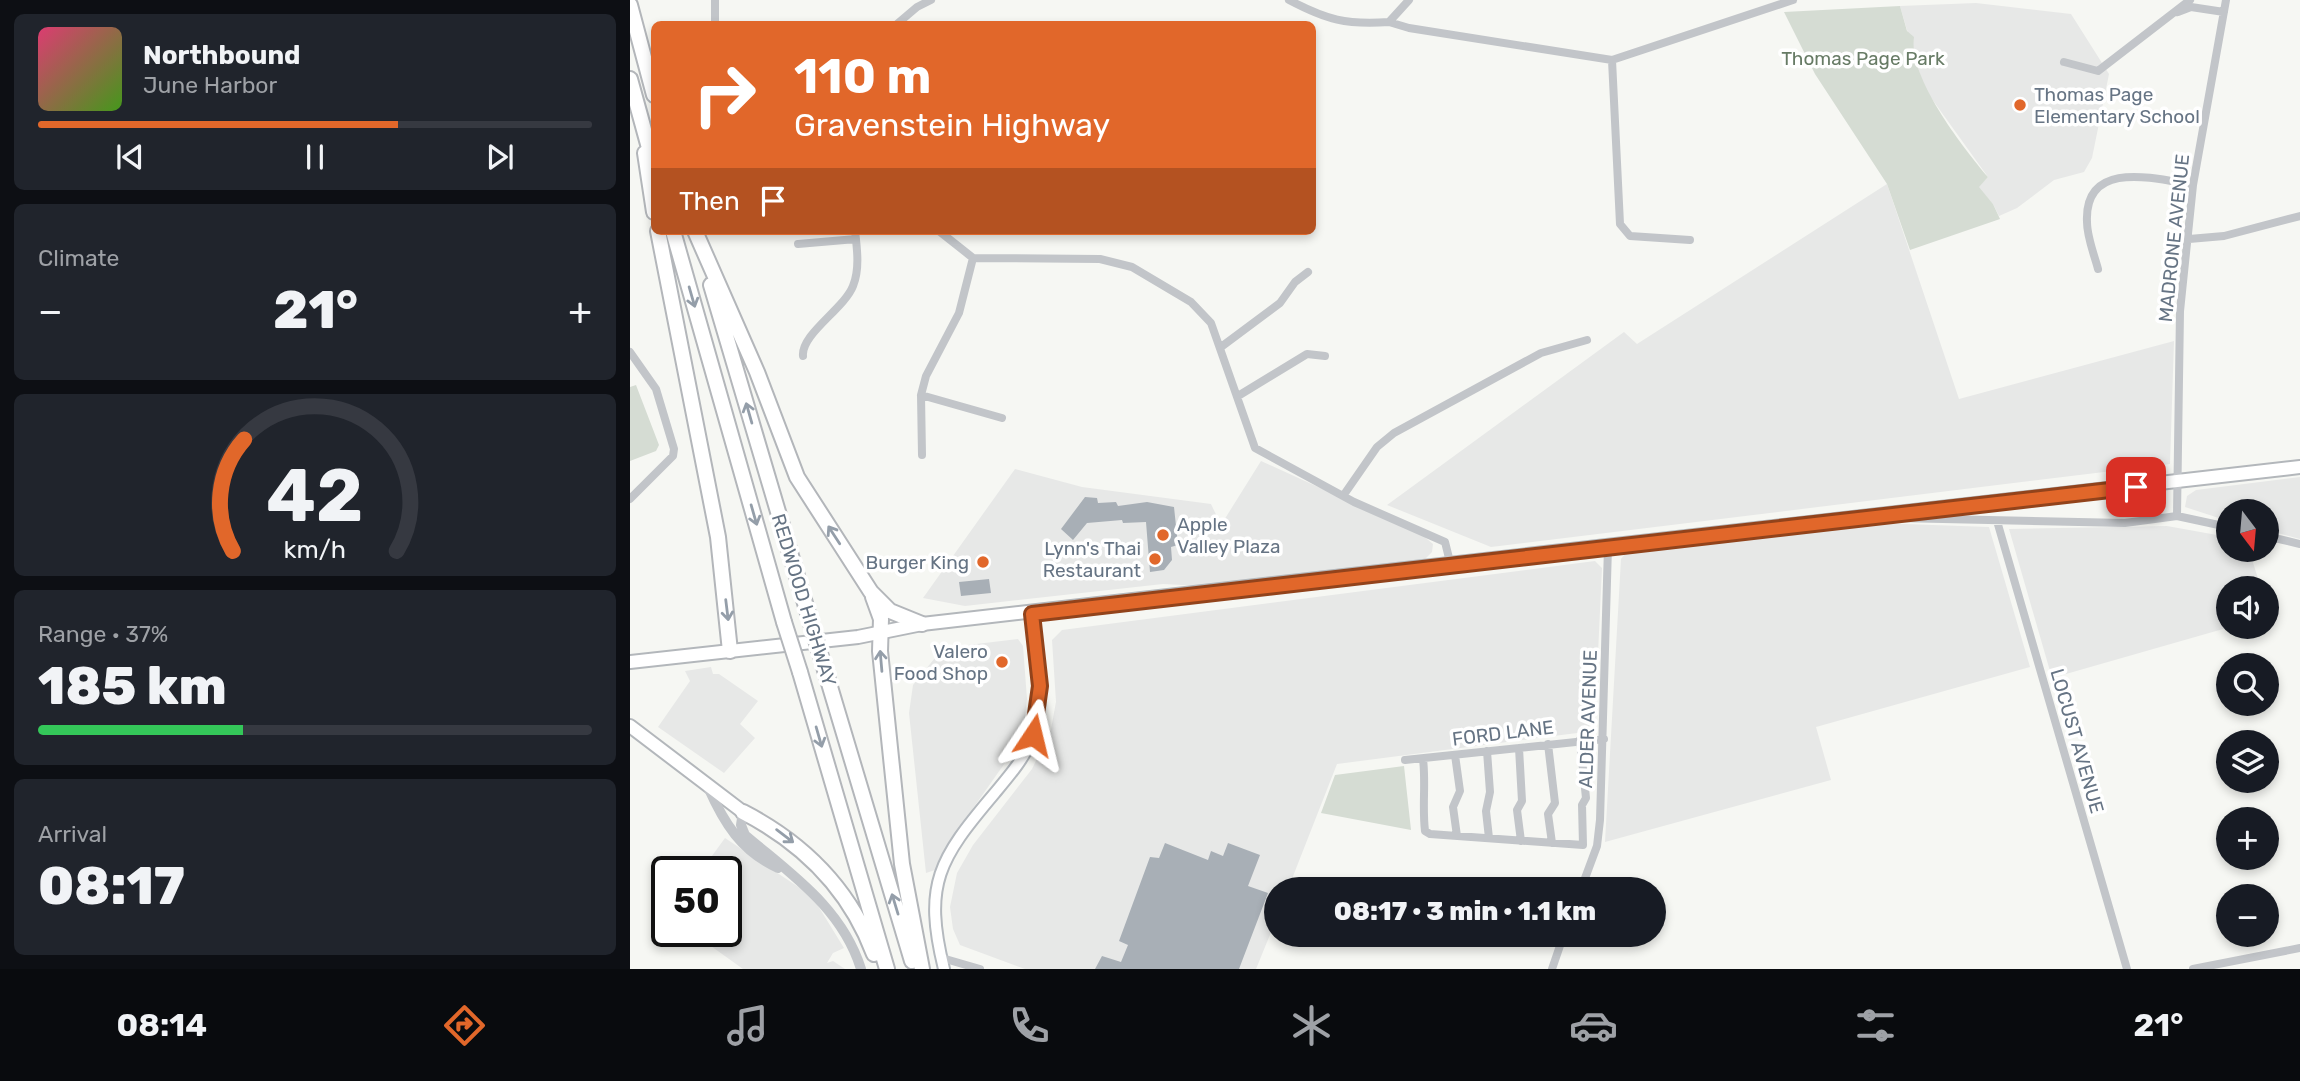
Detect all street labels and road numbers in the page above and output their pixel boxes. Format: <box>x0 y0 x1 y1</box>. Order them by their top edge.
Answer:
street label: MADRONE AVENUE <box>2154 153 2194 323</box>
street label: REDWOOD HIGHWAY <box>767 511 841 689</box>
street label: ALDER AVENUE <box>1574 649 1602 789</box>
street label: LOCUST AVENUE <box>2045 666 2109 816</box>
street label: FORD LANE <box>1451 715 1555 751</box>

